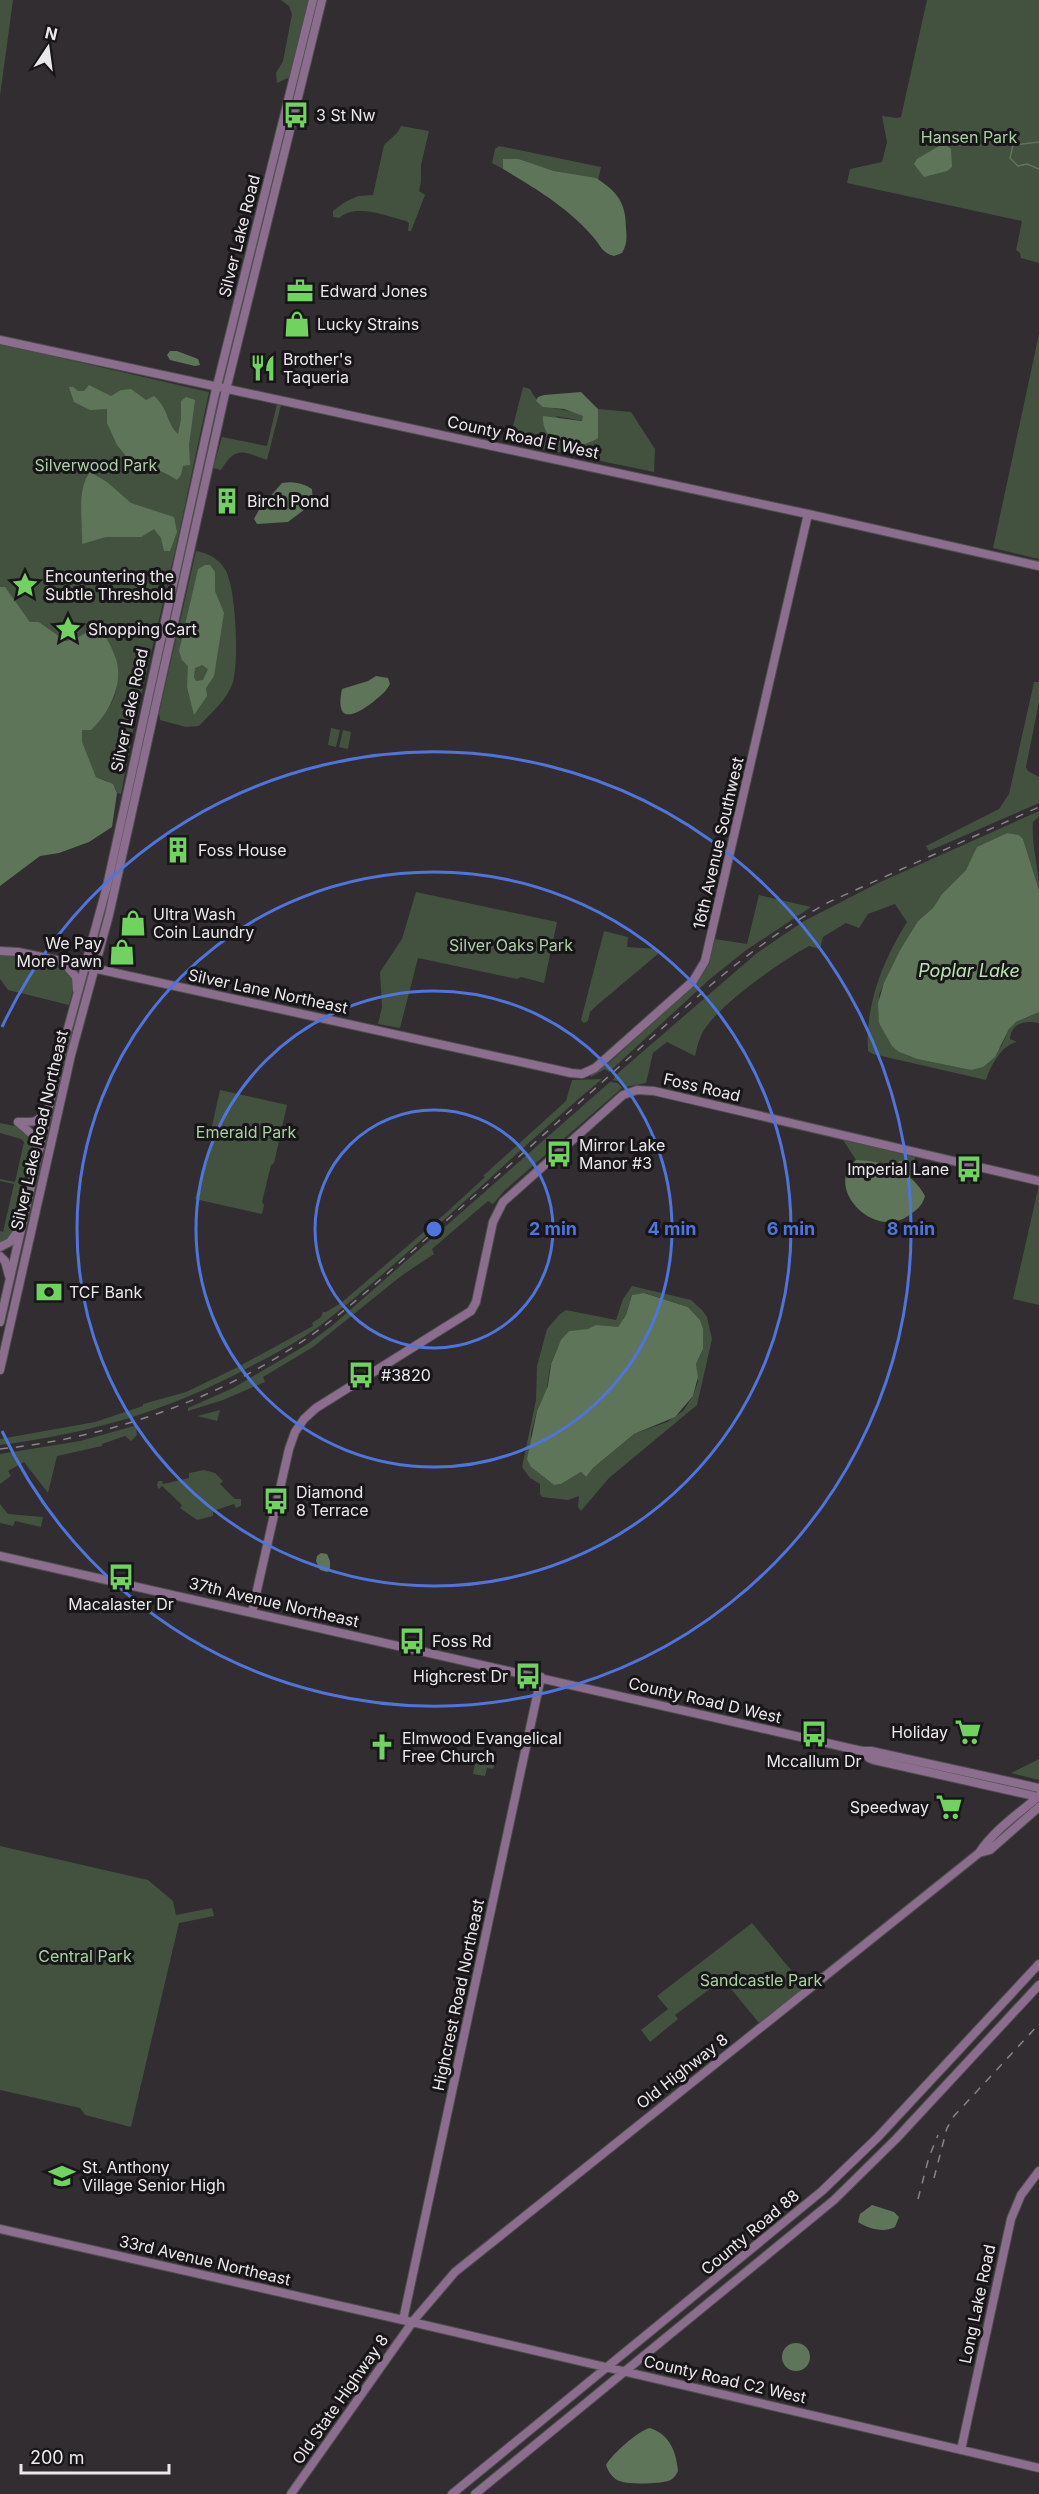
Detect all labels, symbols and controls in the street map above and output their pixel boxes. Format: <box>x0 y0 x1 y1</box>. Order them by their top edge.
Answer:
north arrow <box>18 18 78 78</box>
text: N <box>43 22 60 45</box>
bus stop icon: 3 St Nw <box>281 100 311 130</box>
place label: 3 St Nw <box>316 105 376 125</box>
park label: Hansen Park <box>921 127 1017 147</box>
street label: Silver Lake Road <box>214 173 264 299</box>
office icon: Edward Jones <box>285 276 315 306</box>
place label: Edward Jones <box>320 281 428 301</box>
shop icon: Lucky Strains <box>282 309 312 339</box>
place label: Lucky Strains <box>317 314 419 334</box>
place label: Brother's Taqueria <box>283 349 352 387</box>
restaurant icon: Brother's Taqueria <box>248 353 278 383</box>
street label: County Road E West <box>445 411 601 463</box>
park label: Silverwood Park <box>35 455 158 475</box>
building icon: Birch Pond <box>212 486 242 516</box>
place label: Birch Pond <box>247 491 329 511</box>
place label: Encountering the Subtle Threshold <box>45 566 174 604</box>
place icon: Encountering the Subtle Threshold <box>10 570 40 600</box>
place icon: Shopping Cart <box>53 614 83 644</box>
place label: Shopping Cart <box>88 619 197 639</box>
street label: Silver Lake Road <box>106 647 152 773</box>
street label: 16th Avenue Southwest <box>688 755 748 931</box>
building icon: Foss House <box>163 835 193 865</box>
place label: Foss House <box>198 840 287 860</box>
place label: Ultra Wash Coin Laundry <box>153 904 254 942</box>
shop icon: Ultra Wash Coin Laundry <box>118 908 148 938</box>
place label: We Pay More Pawn <box>17 933 102 971</box>
park label: Silver Oaks Park <box>449 935 573 955</box>
shop icon: We Pay More Pawn <box>107 937 137 967</box>
water label: Poplar Lake <box>918 960 1020 981</box>
street label: Silver Lane Northeast <box>186 964 350 1018</box>
street label: Silver Lake Road Northeast <box>6 1028 72 1232</box>
street label: Foss Road <box>662 1068 742 1106</box>
park label: Emerald Park <box>196 1122 296 1142</box>
place label: Mirror Lake Manor #3 <box>579 1135 665 1173</box>
bus stop icon: Mirror Lake Manor #3 <box>544 1139 574 1169</box>
bus stop icon: Imperial Lane <box>954 1154 984 1184</box>
place label: Imperial Lane <box>847 1159 949 1179</box>
text: 2 min <box>529 1218 577 1239</box>
text: 4 min <box>648 1218 696 1239</box>
text: 6 min <box>767 1218 815 1239</box>
text: 8 min <box>887 1218 935 1239</box>
centre of rings <box>424 1219 444 1239</box>
bank icon: TCF Bank <box>34 1277 64 1307</box>
place label: TCF Bank <box>69 1282 142 1302</box>
bus stop icon: #3820 <box>346 1360 376 1390</box>
place label: #3820 <box>381 1365 431 1385</box>
place label: Diamond 8 Terrace <box>296 1482 369 1520</box>
bus stop icon: Diamond 8 Terrace <box>261 1486 291 1516</box>
bus stop icon: Macalaster Dr <box>106 1562 136 1592</box>
street label: 37th Avenue Northeast <box>187 1573 361 1631</box>
place label: Macalaster Dr <box>68 1594 174 1614</box>
bus stop icon: Foss Rd <box>397 1626 427 1656</box>
place label: Foss Rd <box>432 1631 492 1651</box>
bus stop icon: Highcrest Dr <box>513 1661 543 1691</box>
place label: Highcrest Dr <box>413 1666 508 1686</box>
street label: County Road D West <box>627 1673 783 1727</box>
supermarket icon: Holiday <box>953 1717 983 1747</box>
bus stop icon: Mccallum Dr <box>799 1719 829 1749</box>
place label: Holiday <box>891 1722 948 1742</box>
place label: Elmwood Evangelical Free Church <box>402 1728 562 1766</box>
church icon: Elmwood Evangelical Free Church <box>367 1732 397 1762</box>
place label: Mccallum Dr <box>766 1751 862 1771</box>
supermarket icon: Speedway <box>934 1792 964 1822</box>
place label: Speedway <box>850 1797 929 1817</box>
street label: Highcrest Road Northeast <box>428 1897 488 2093</box>
park label: Central Park <box>38 1946 132 1966</box>
park label: Sandcastle Park <box>700 1970 822 1990</box>
street label: Old Highway 8 <box>632 2029 732 2113</box>
place label: St. Anthony Village Senior High <box>82 2157 225 2195</box>
school or university icon: St. Anthony Village Senior High <box>47 2161 77 2191</box>
street label: County Road 88 <box>697 2185 803 2279</box>
street label: 33rd Avenue Northeast <box>117 2231 293 2289</box>
street label: Long Lake Road <box>955 2243 999 2365</box>
street label: Old State Highway 8 <box>288 2330 392 2468</box>
street label: County Road C2 West <box>642 2351 808 2407</box>
scale bar <box>21 2437 170 2475</box>
text: 200 m <box>30 2447 85 2468</box>

